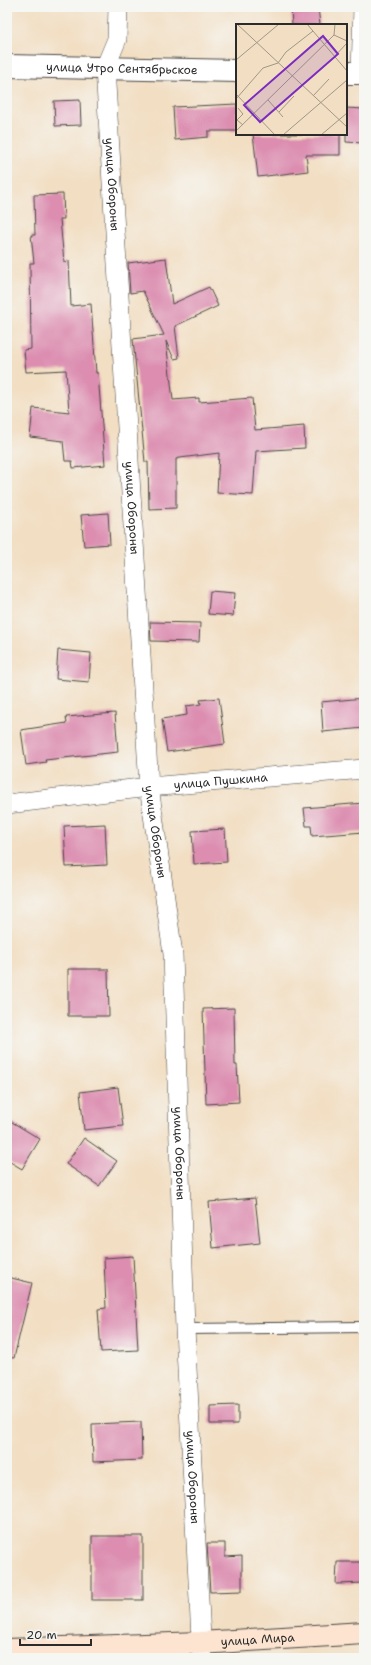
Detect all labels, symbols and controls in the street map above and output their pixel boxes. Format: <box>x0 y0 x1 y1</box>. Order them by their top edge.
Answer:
inset map <box>236 24 347 135</box>
street label: улица Утро Сентябрьское <box>46 59 198 78</box>
street label: улица Обороны <box>101 137 123 232</box>
street label: улица Обороны <box>121 461 143 555</box>
street label: улица Пушкина <box>173 769 269 793</box>
street label: улица Обороны <box>141 784 170 879</box>
street label: улица Обороны <box>170 1106 189 1200</box>
street label: улица Обороны <box>182 1430 203 1524</box>
scale bar <box>20 1621 91 1647</box>
text: 20 m <box>26 1627 57 1643</box>
street label: улица Мира <box>220 1629 296 1650</box>

